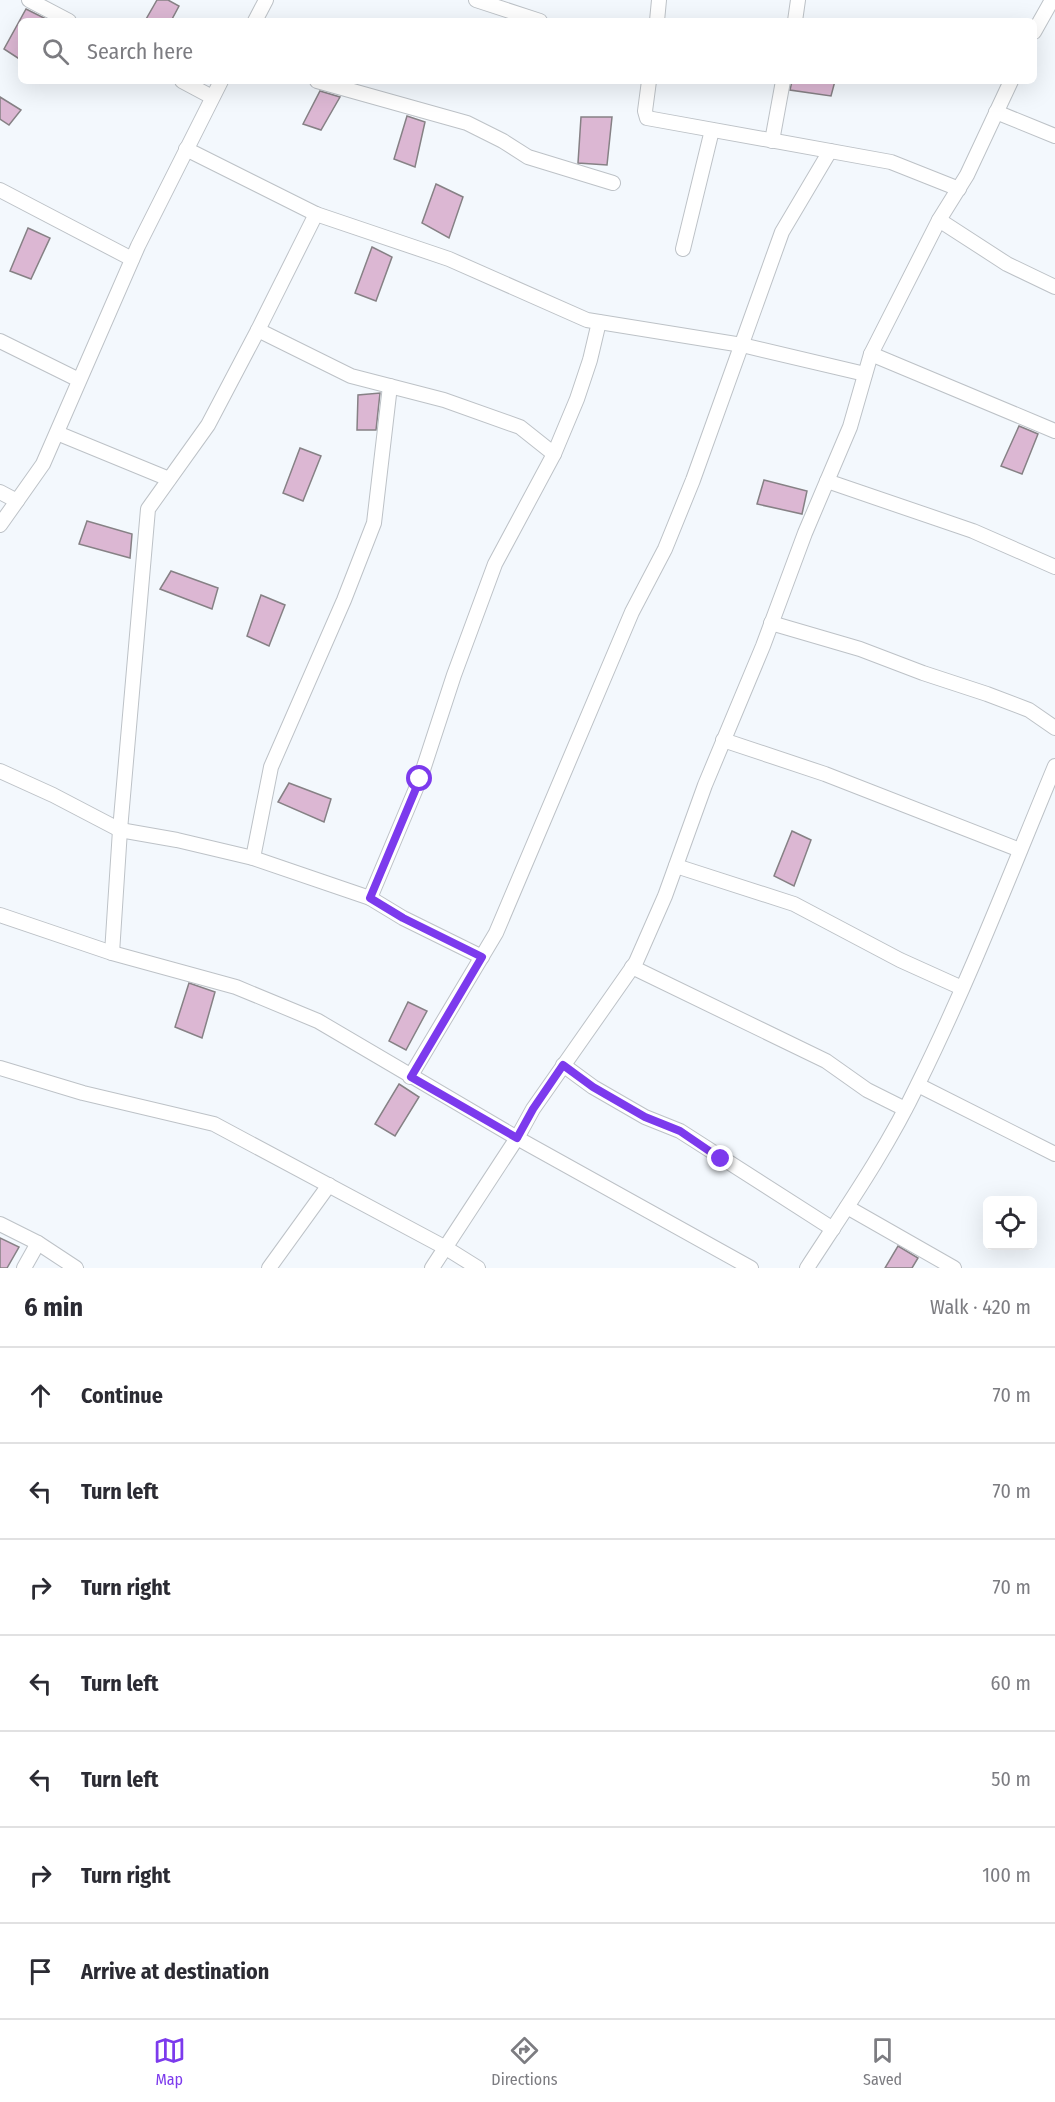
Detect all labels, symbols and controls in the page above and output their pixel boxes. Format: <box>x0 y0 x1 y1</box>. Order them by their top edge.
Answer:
search box <box>18 18 1037 84</box>
icon: search <box>39 35 72 68</box>
text: Search here <box>87 38 193 65</box>
route start <box>406 765 432 791</box>
route end <box>707 1145 733 1171</box>
map controls <box>983 1196 1037 1250</box>
button: locate <box>983 1196 1037 1250</box>
text: 6 min <box>24 1292 83 1323</box>
text: Walk · 420 m <box>930 1295 1031 1319</box>
icon: ahead <box>24 1379 57 1412</box>
text: Continue <box>81 1382 163 1409</box>
text: 70 m <box>993 1383 1031 1407</box>
icon: left <box>24 1475 57 1508</box>
text: Turn left <box>81 1478 159 1505</box>
text: 70 m <box>993 1479 1031 1503</box>
icon: right <box>24 1571 57 1604</box>
text: Turn right <box>81 1574 170 1601</box>
text: 70 m <box>993 1575 1031 1599</box>
icon: left <box>24 1667 57 1700</box>
text: Turn left <box>81 1670 159 1697</box>
text: 60 m <box>991 1671 1031 1695</box>
icon: left <box>24 1763 57 1796</box>
text: Turn left <box>81 1766 159 1793</box>
text: 50 m <box>991 1767 1031 1791</box>
icon: right <box>24 1859 57 1892</box>
text: Turn right <box>81 1862 170 1889</box>
text: 100 m <box>982 1863 1031 1887</box>
icon: arrive <box>24 1955 57 1988</box>
text: Arrive at destination <box>81 1958 269 1985</box>
tab: Map <box>153 2034 186 2089</box>
tab: Directions <box>491 2034 558 2089</box>
tab: Saved <box>863 2034 902 2089</box>

